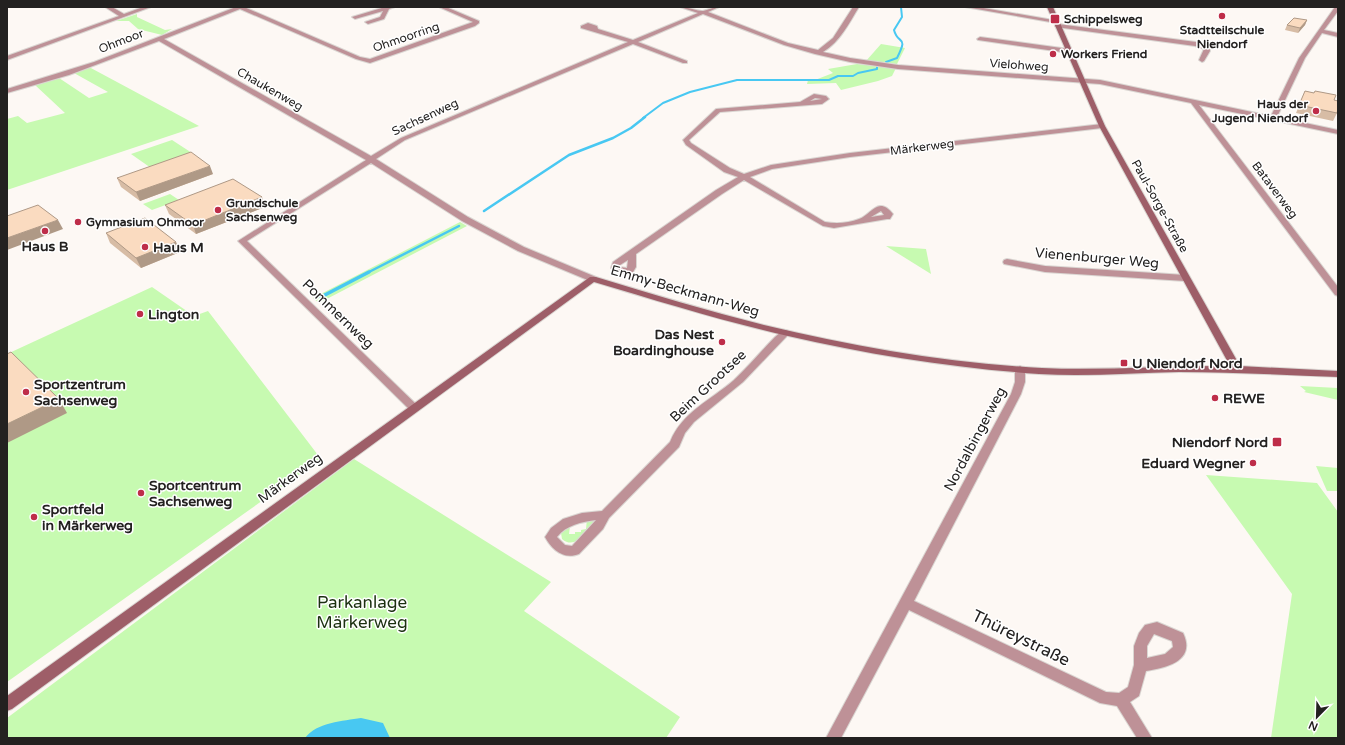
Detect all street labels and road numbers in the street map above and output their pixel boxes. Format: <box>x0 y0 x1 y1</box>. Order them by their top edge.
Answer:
street label: Ohmoorring <box>371 19 441 55</box>
street label: Ohmoor <box>96 26 146 56</box>
street label: Vielohweg <box>989 56 1049 74</box>
street label: Chaukenweg <box>235 64 305 114</box>
street label: Sachsenweg <box>390 96 460 138</box>
street label: Märkerweg <box>889 136 955 158</box>
street label: Paul-Sorge-Straße <box>1129 157 1191 255</box>
street label: Bataverweg <box>1249 159 1301 221</box>
street label: Vienenburger Weg <box>1034 244 1160 272</box>
street label: Emmy-Beckmann-Weg <box>609 262 761 320</box>
street label: Pommernweg <box>299 276 377 352</box>
street label: Beim Grootsee <box>666 346 750 426</box>
street label: Nordalbingerweg <box>940 384 1010 494</box>
street label: Märkerweg <box>255 449 325 507</box>
street label: Thüreystraße <box>969 605 1073 671</box>

